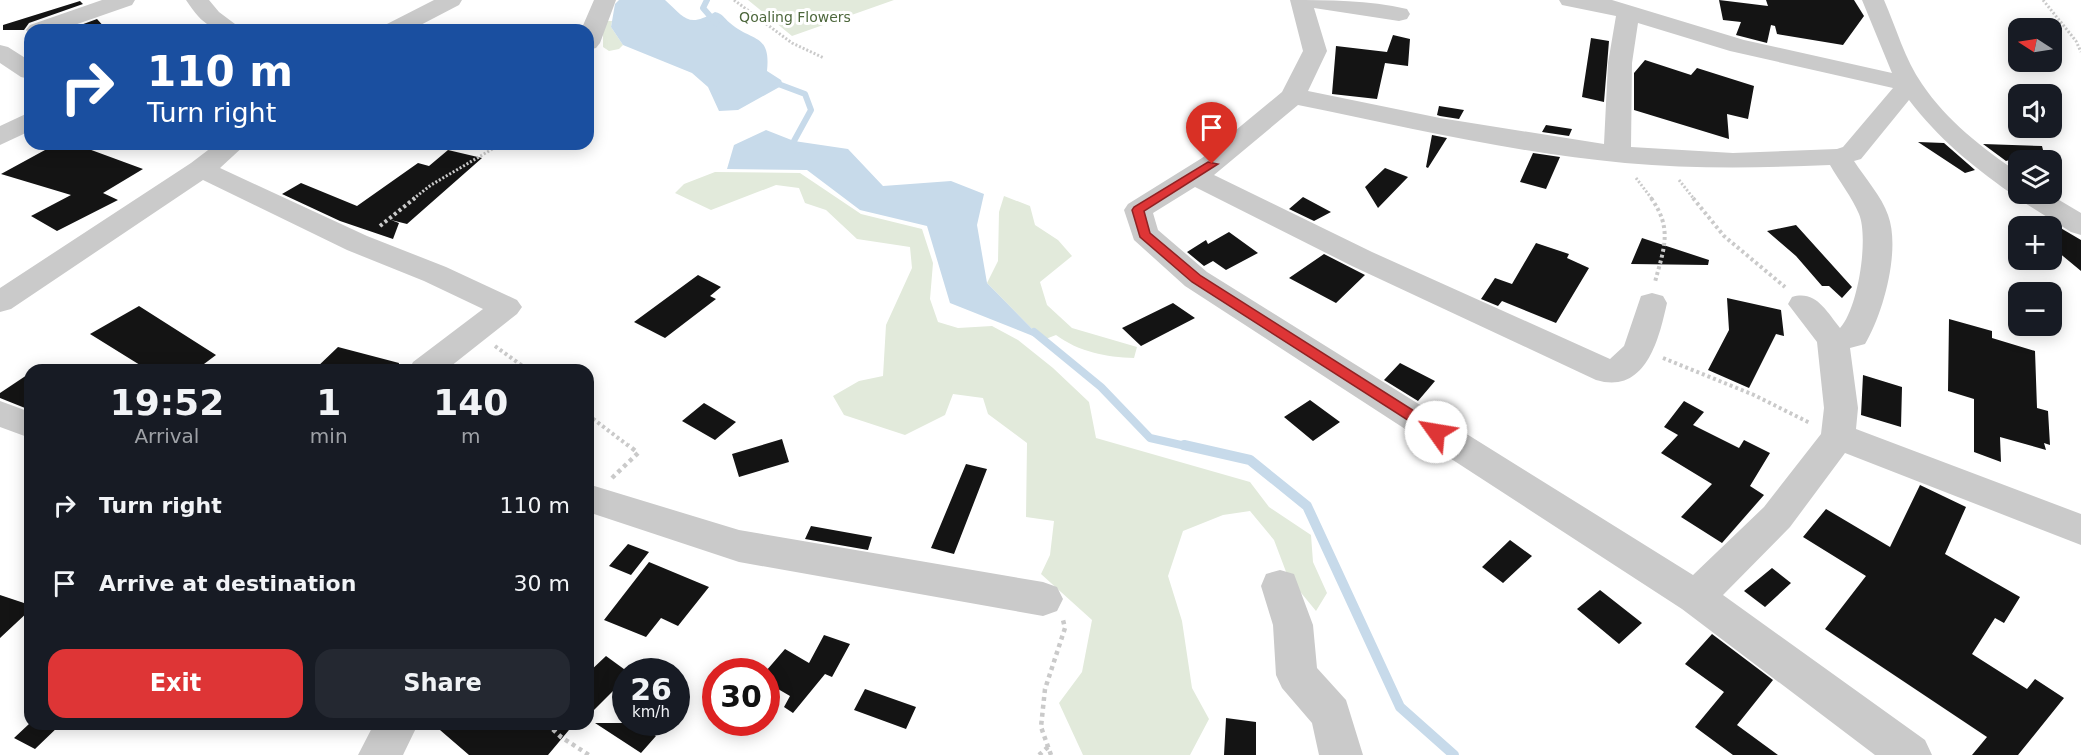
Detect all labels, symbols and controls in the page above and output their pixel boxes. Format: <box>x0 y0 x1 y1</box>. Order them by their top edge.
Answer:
park label: Qoaling Flowers <box>739 9 851 25</box>
north arrow <box>2008 18 2062 72</box>
map controls <box>2008 18 2062 336</box>
text: 110 m <box>147 47 293 96</box>
icon: right <box>48 48 126 126</box>
button: sound <box>2008 84 2062 138</box>
text: Turn right <box>147 97 276 128</box>
pin <box>1186 102 1237 164</box>
icon: arrive <box>1195 111 1228 144</box>
button: layers <box>2008 150 2062 204</box>
button: + <box>2008 216 2062 270</box>
button: − <box>2008 282 2062 336</box>
text: 19:52 <box>110 382 224 423</box>
text: 1 <box>316 382 341 423</box>
text: 140 <box>433 382 508 423</box>
position arrow <box>1404 400 1468 464</box>
text: Arrival <box>134 424 199 448</box>
text: min <box>310 424 348 448</box>
text: m <box>461 424 481 448</box>
icon: right <box>48 489 81 522</box>
text: Turn right <box>99 493 222 518</box>
text: 110 m <box>500 493 570 518</box>
icon: arrive <box>48 567 81 600</box>
text: Arrive at destination <box>99 571 356 596</box>
text: 30 m <box>514 571 570 596</box>
button: Exit <box>48 649 303 718</box>
button: Share <box>315 649 570 718</box>
speed limit sign: 30 <box>702 658 780 736</box>
text: 26 <box>630 672 672 707</box>
text: km/h <box>632 703 670 721</box>

